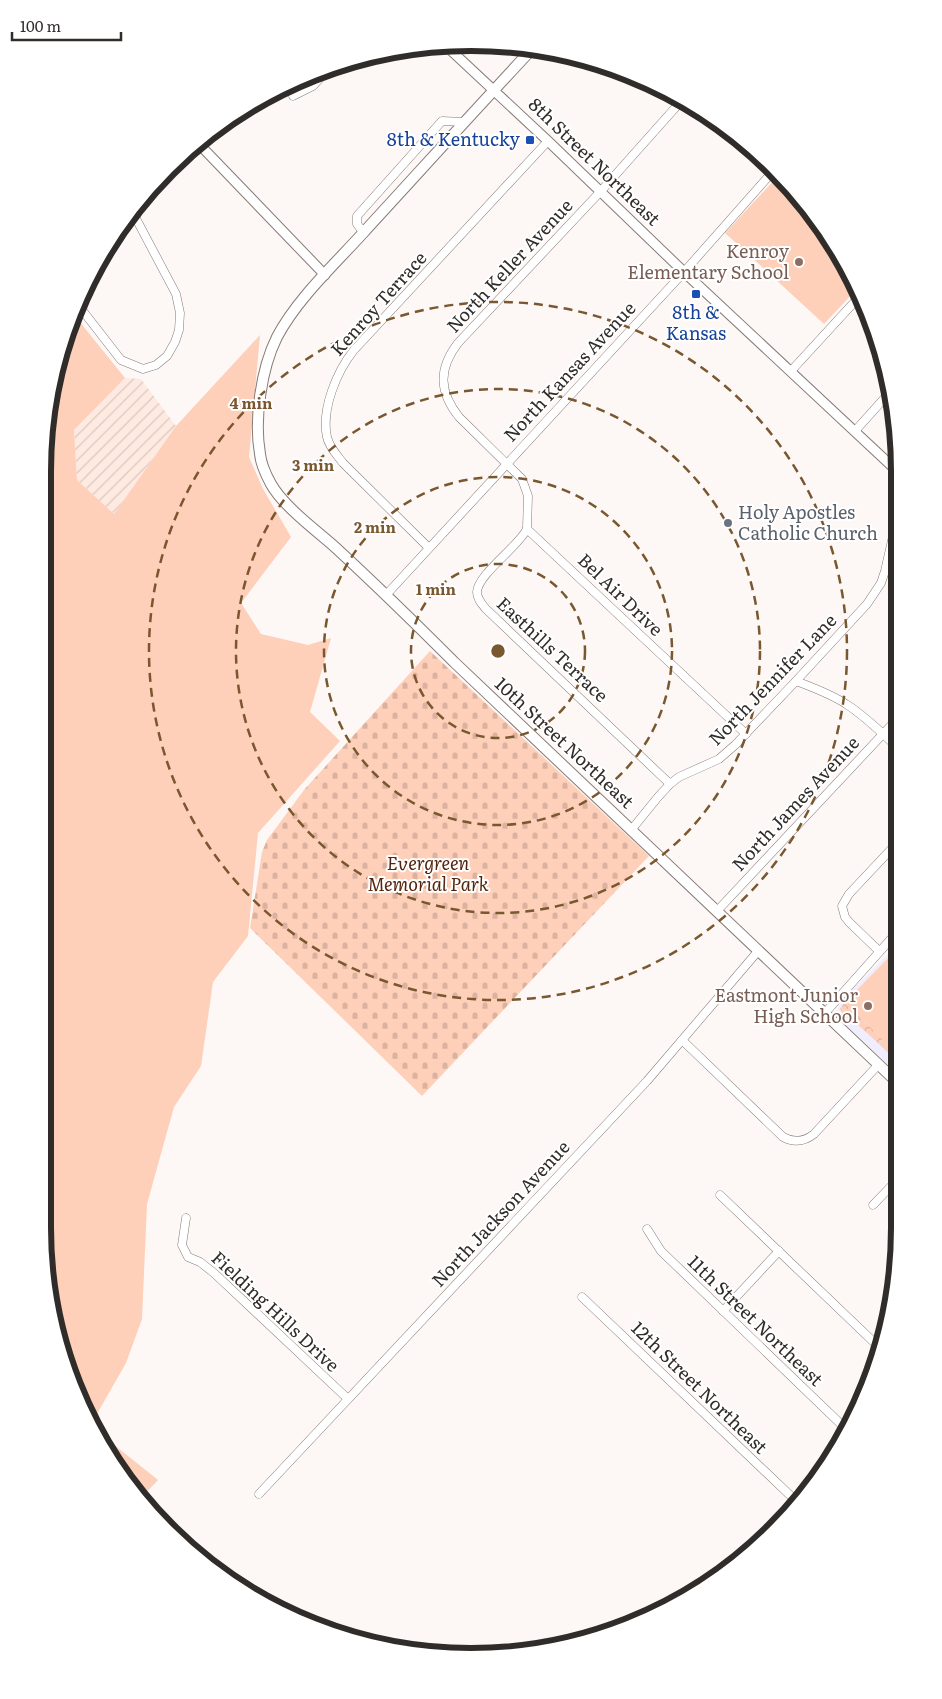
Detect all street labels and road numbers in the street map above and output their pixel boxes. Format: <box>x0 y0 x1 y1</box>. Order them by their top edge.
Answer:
street label: 8th Street Northeast <box>523 91 668 232</box>
street label: North Keller Avenue <box>440 192 578 338</box>
street label: Kenroy Terrace <box>323 245 432 361</box>
street label: North Kansas Avenue <box>497 295 641 447</box>
street label: Bel Air Drive <box>572 546 670 642</box>
street label: Easthills Terrace <box>491 590 615 708</box>
street label: North Jennifer Lane <box>702 607 842 751</box>
street label: 10th Street Northeast <box>489 670 641 814</box>
street label: North James Avenue <box>725 729 865 877</box>
street label: North Jackson Avenue <box>425 1134 575 1292</box>
street label: Fielding Hills Drive <box>206 1244 346 1378</box>
street label: 11th Street Northeast <box>682 1248 830 1392</box>
street label: 12th Street Northeast <box>626 1315 775 1460</box>

